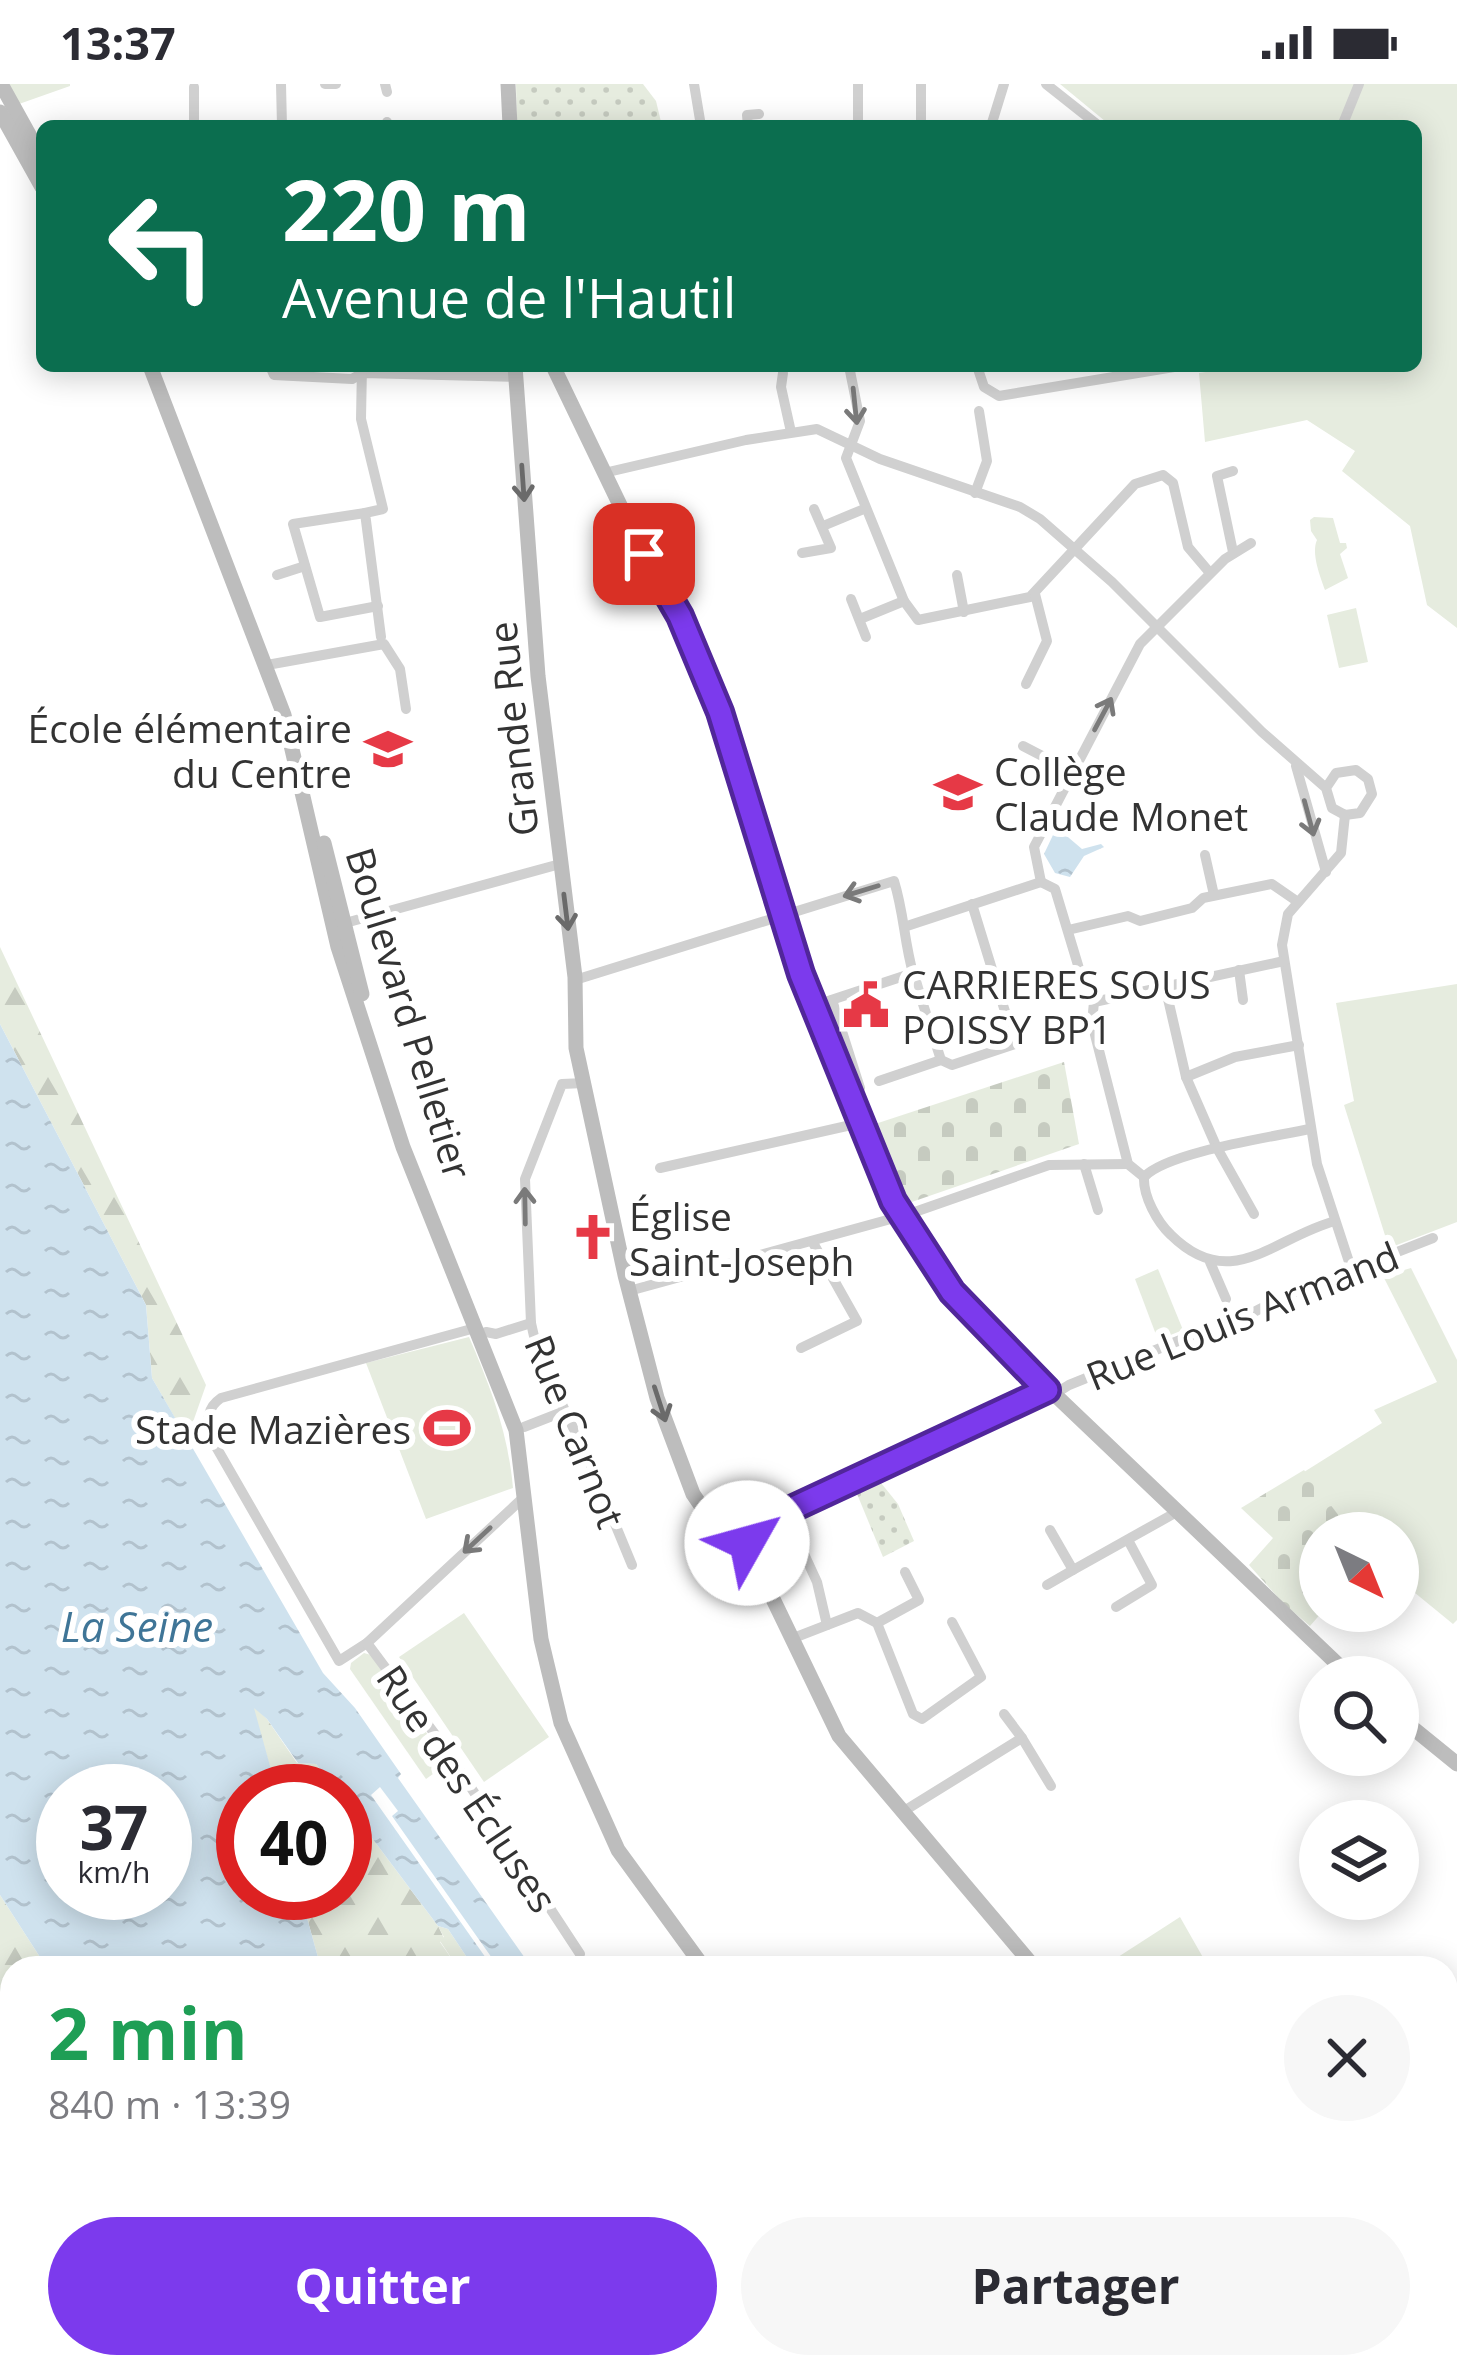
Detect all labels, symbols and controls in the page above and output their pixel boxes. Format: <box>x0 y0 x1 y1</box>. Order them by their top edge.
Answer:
text: 13:37 <box>60 12 176 73</box>
text: 220 m <box>282 151 530 266</box>
icon: left <box>84 168 240 324</box>
text: Avenue de l'Hautil <box>282 260 736 334</box>
one-way arrow <box>844 386 867 425</box>
one-way arrow <box>512 463 535 502</box>
pin <box>593 503 695 605</box>
icon: arrive <box>611 521 677 587</box>
street label: Grande Rue <box>474 619 550 839</box>
one-way arrow <box>1092 698 1115 733</box>
place label: École élémentaire du Centre <box>27 701 352 799</box>
school or university icon: École élémentaire du Centre <box>363 724 413 774</box>
place label: Collège Claude Monet <box>994 744 1248 842</box>
school or university icon: Collège Claude Monet <box>933 767 983 817</box>
one-way arrow <box>1300 798 1322 836</box>
street label: Boulevard Pelletier <box>334 841 486 1185</box>
one-way arrow <box>843 881 881 903</box>
one-way arrow <box>556 892 578 931</box>
place label: CARRIERES SOUS POISSY BP1 <box>902 957 1211 1055</box>
public building icon: CARRIERES SOUS POISSY BP1 <box>841 980 891 1030</box>
one-way arrow <box>514 1187 537 1226</box>
place label: Église Saint-Joseph <box>629 1189 854 1287</box>
church icon: Église Saint-Joseph <box>568 1212 618 1262</box>
street label: Rue Louis Armand <box>1078 1228 1406 1402</box>
street label: Rue Carnot <box>513 1327 639 1535</box>
one-way arrow <box>650 1384 672 1422</box>
place label: Stade Mazières <box>135 1402 411 1455</box>
sports icon: Stade Mazières <box>422 1403 472 1453</box>
position arrow <box>684 1480 810 1606</box>
north arrow <box>1299 1512 1419 1632</box>
map controls <box>1299 1512 1419 1920</box>
one-way arrow <box>462 1525 492 1553</box>
water label: La Seine <box>61 1597 213 1654</box>
street label: Rue des Écluses <box>366 1654 570 1922</box>
button: search <box>1299 1656 1419 1776</box>
speed limit sign: 40 <box>216 1764 372 1920</box>
text: 37 <box>80 1786 148 1868</box>
button: layers <box>1299 1800 1419 1920</box>
text: km/h <box>78 1851 150 1892</box>
text: 2 min <box>48 1983 248 2081</box>
button: close <box>1284 1995 1410 2121</box>
text: 840 m · 13:39 <box>48 2077 291 2130</box>
button: Quitter <box>48 2217 717 2355</box>
button: Partager <box>741 2217 1410 2355</box>

